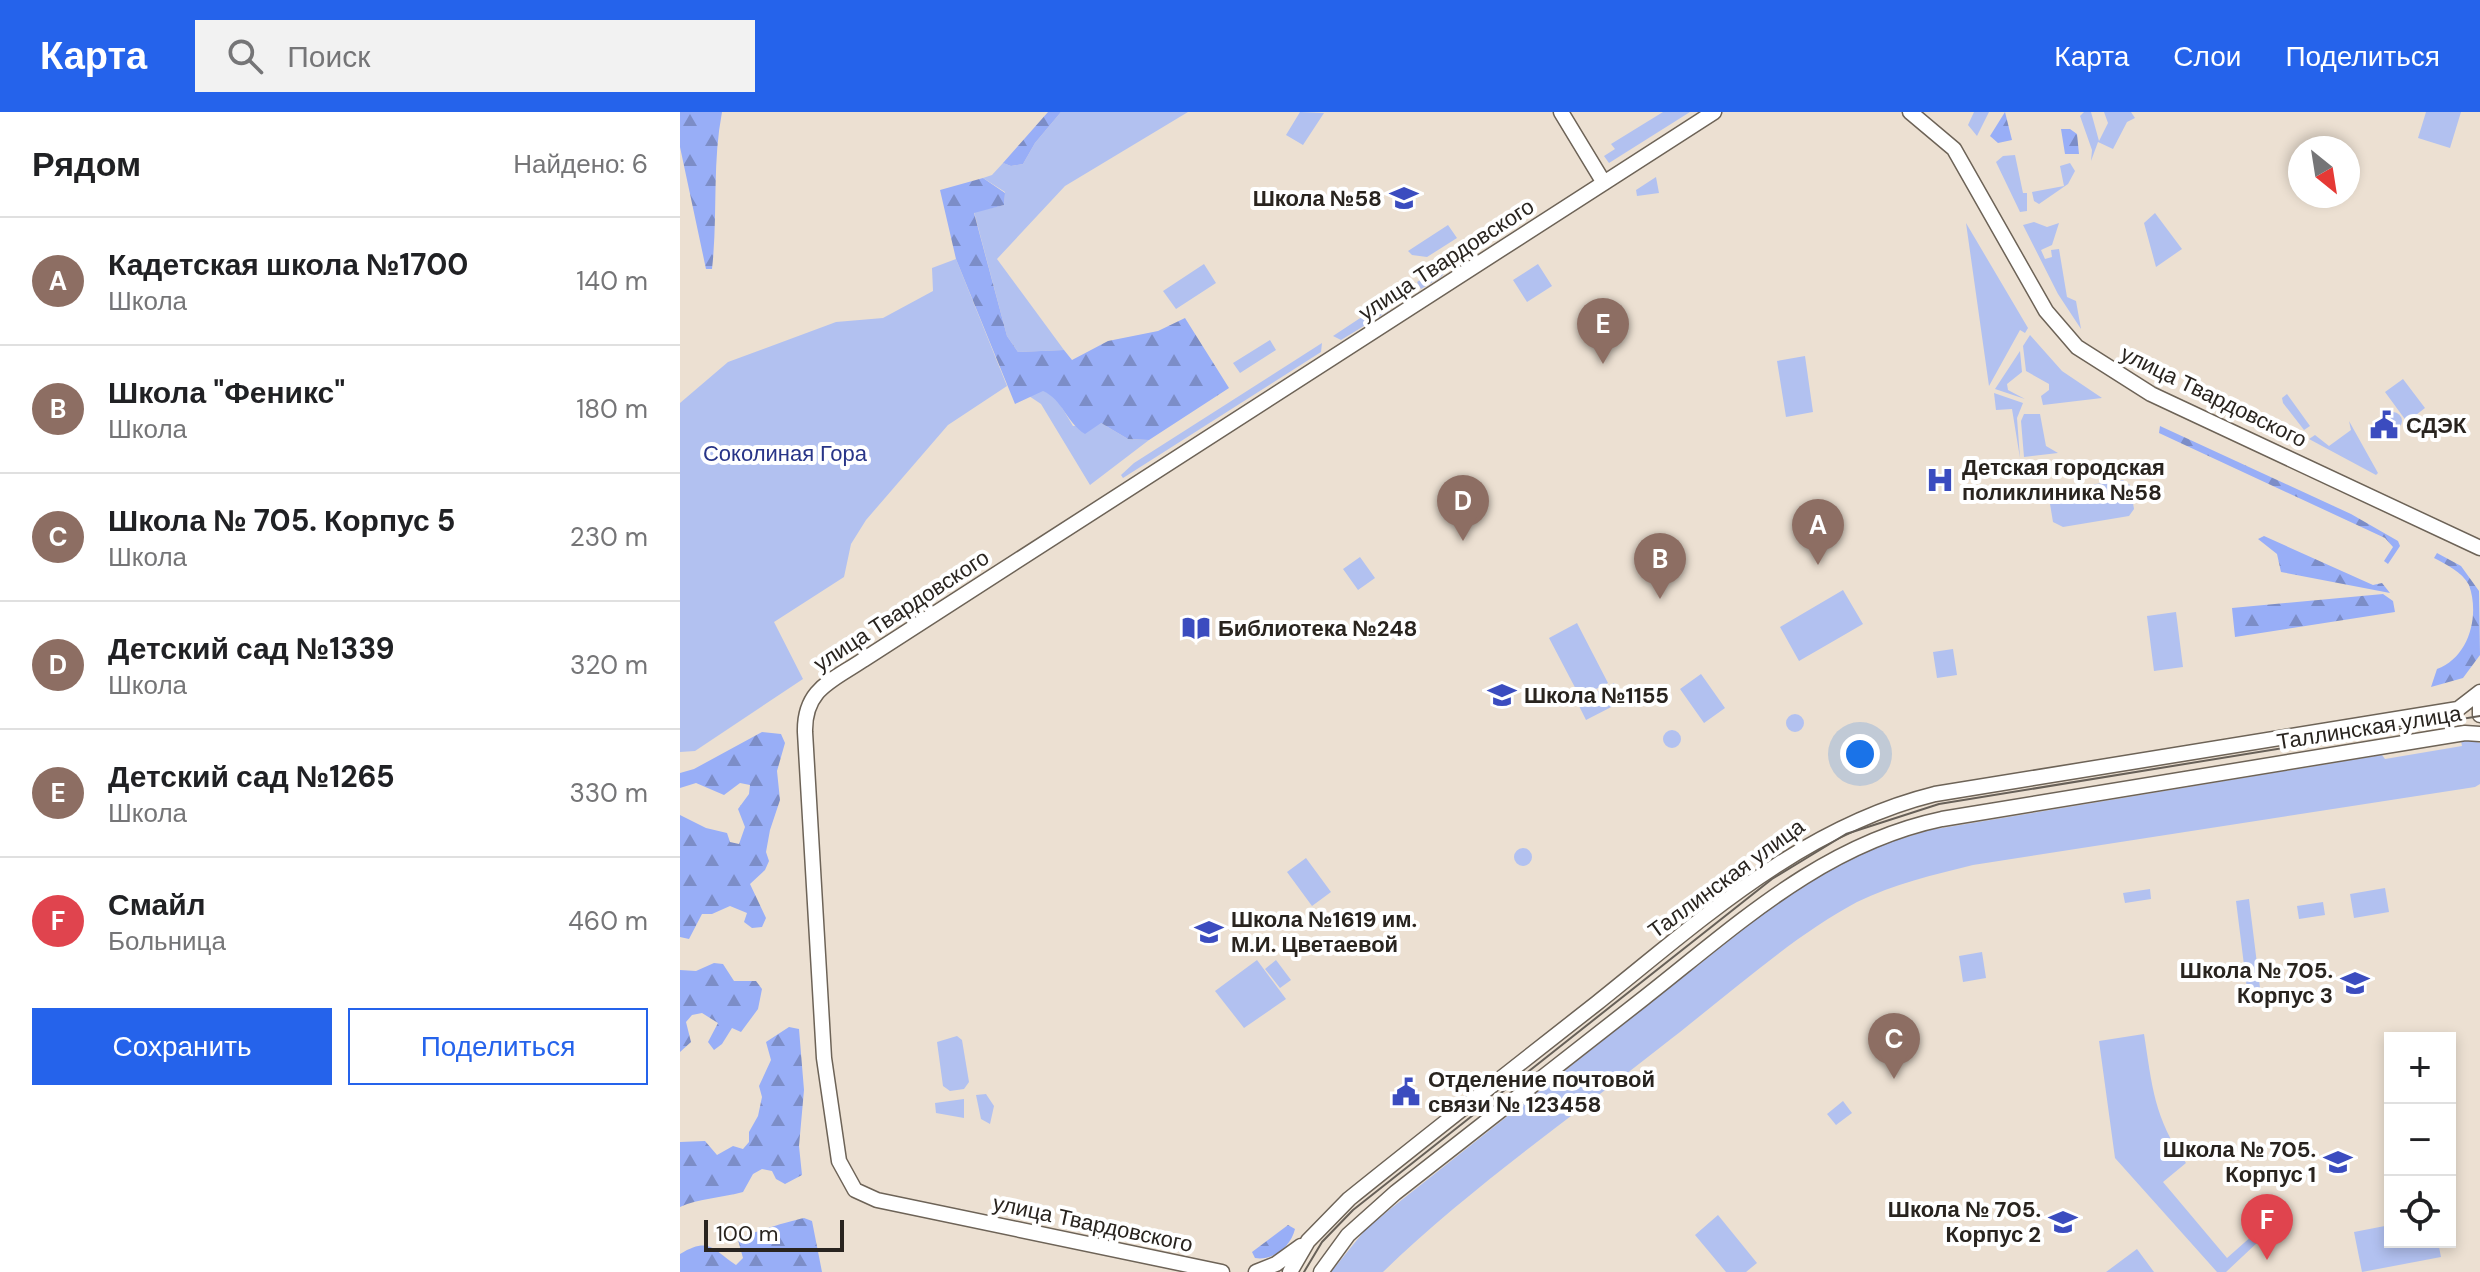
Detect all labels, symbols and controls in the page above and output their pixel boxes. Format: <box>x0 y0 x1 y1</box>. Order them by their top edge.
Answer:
search box <box>195 20 755 92</box>
text: Карта <box>40 31 147 81</box>
icon: search <box>223 34 267 78</box>
text: Поиск <box>287 37 370 76</box>
text: Карта <box>2054 38 2129 75</box>
text: Слои <box>2173 38 2241 75</box>
text: Поделиться <box>2285 38 2440 75</box>
north arrow <box>2288 136 2360 208</box>
text: Рядом <box>32 142 141 187</box>
text: Найдено: 6 <box>513 147 648 181</box>
school or university icon: Школа №58 <box>1389 183 1419 213</box>
place label: Школа №58 <box>1253 184 1382 213</box>
street label: улица Твардовского <box>1353 192 1540 327</box>
text: Кадетская школа №1700 <box>108 245 468 284</box>
text: A <box>49 264 67 298</box>
text: 140 m <box>576 264 648 298</box>
text: Школа <box>108 284 187 318</box>
pin: E <box>1577 298 1629 364</box>
street label: улица Твардовского <box>2116 339 2312 454</box>
text: Школа "Феникс" <box>108 373 345 412</box>
text: B <box>50 392 66 426</box>
text: 180 m <box>576 392 648 426</box>
public building icon: СДЭК <box>2369 410 2399 440</box>
place label: СДЭК <box>2406 411 2467 440</box>
text: Школа <box>108 412 187 446</box>
park label: Соколиная Гора <box>703 439 868 468</box>
place label: Детская городская поликлиника №58 <box>1962 453 2165 507</box>
hospital icon: Детская городская поликлиника №58 <box>1925 465 1955 495</box>
pin: D <box>1437 475 1489 541</box>
pin: A <box>1792 499 1844 565</box>
text: Школа № 705. Корпус 5 <box>108 501 455 540</box>
text: C <box>48 520 68 554</box>
text: 230 m <box>570 520 648 554</box>
pin: B <box>1634 533 1686 599</box>
text: Школа <box>108 540 187 574</box>
street label: улица Твардовского <box>808 543 995 678</box>
library icon: Библиотека №248 <box>1181 613 1211 643</box>
place label: Библиотека №248 <box>1218 614 1417 643</box>
text: Детский сад №1339 <box>108 629 395 668</box>
text: D <box>49 648 67 682</box>
text: 320 m <box>570 648 648 682</box>
text: Школа <box>108 668 187 702</box>
school or university icon: Школа №1155 <box>1487 680 1517 710</box>
place label: Школа №1155 <box>1524 681 1669 710</box>
street label: Таллинская улица <box>2275 698 2464 756</box>
your location <box>1840 734 1880 774</box>
text: Детский сад №1265 <box>108 757 395 796</box>
text: E <box>50 776 66 810</box>
text: 330 m <box>569 776 648 810</box>
text: Школа <box>108 796 187 830</box>
street label: Таллинская улица <box>1642 811 1811 945</box>
text: Смайл <box>108 885 206 924</box>
text: F <box>51 904 65 938</box>
text: 460 m <box>568 904 648 938</box>
place label: Школа №1619 им. М.И. Цветаевой <box>1231 905 1417 959</box>
school or university icon: Школа №1619 им. М.И. Цветаевой <box>1194 917 1224 947</box>
text: Больница <box>108 924 226 958</box>
place label: Школа № 705. Корпус 3 <box>2180 956 2333 1010</box>
school or university icon: Школа № 705. Корпус 3 <box>2340 968 2370 998</box>
button: Сохранить <box>32 1008 332 1085</box>
button: Поделиться <box>348 1008 648 1085</box>
pin: C <box>1868 1013 1920 1079</box>
map controls <box>2384 1032 2456 1248</box>
button: + <box>2384 1032 2456 1104</box>
place label: Отделение почтовой связи № 123458 <box>1428 1065 1655 1119</box>
public building icon: Отделение почтовой связи № 123458 <box>1391 1077 1421 1107</box>
button: − <box>2384 1104 2456 1176</box>
place label: Школа № 705. Корпус 1 <box>2163 1135 2316 1189</box>
school or university icon: Школа № 705. Корпус 1 <box>2323 1147 2353 1177</box>
button: locate <box>2384 1176 2456 1248</box>
street label: улица Твардовского <box>990 1188 1195 1259</box>
pin: F <box>2241 1194 2293 1260</box>
place label: Школа № 705. Корпус 2 <box>1888 1195 2041 1249</box>
school or university icon: Школа № 705. Корпус 2 <box>2048 1207 2078 1237</box>
scale bar <box>704 1216 844 1252</box>
text: 100 m <box>716 1219 778 1248</box>

